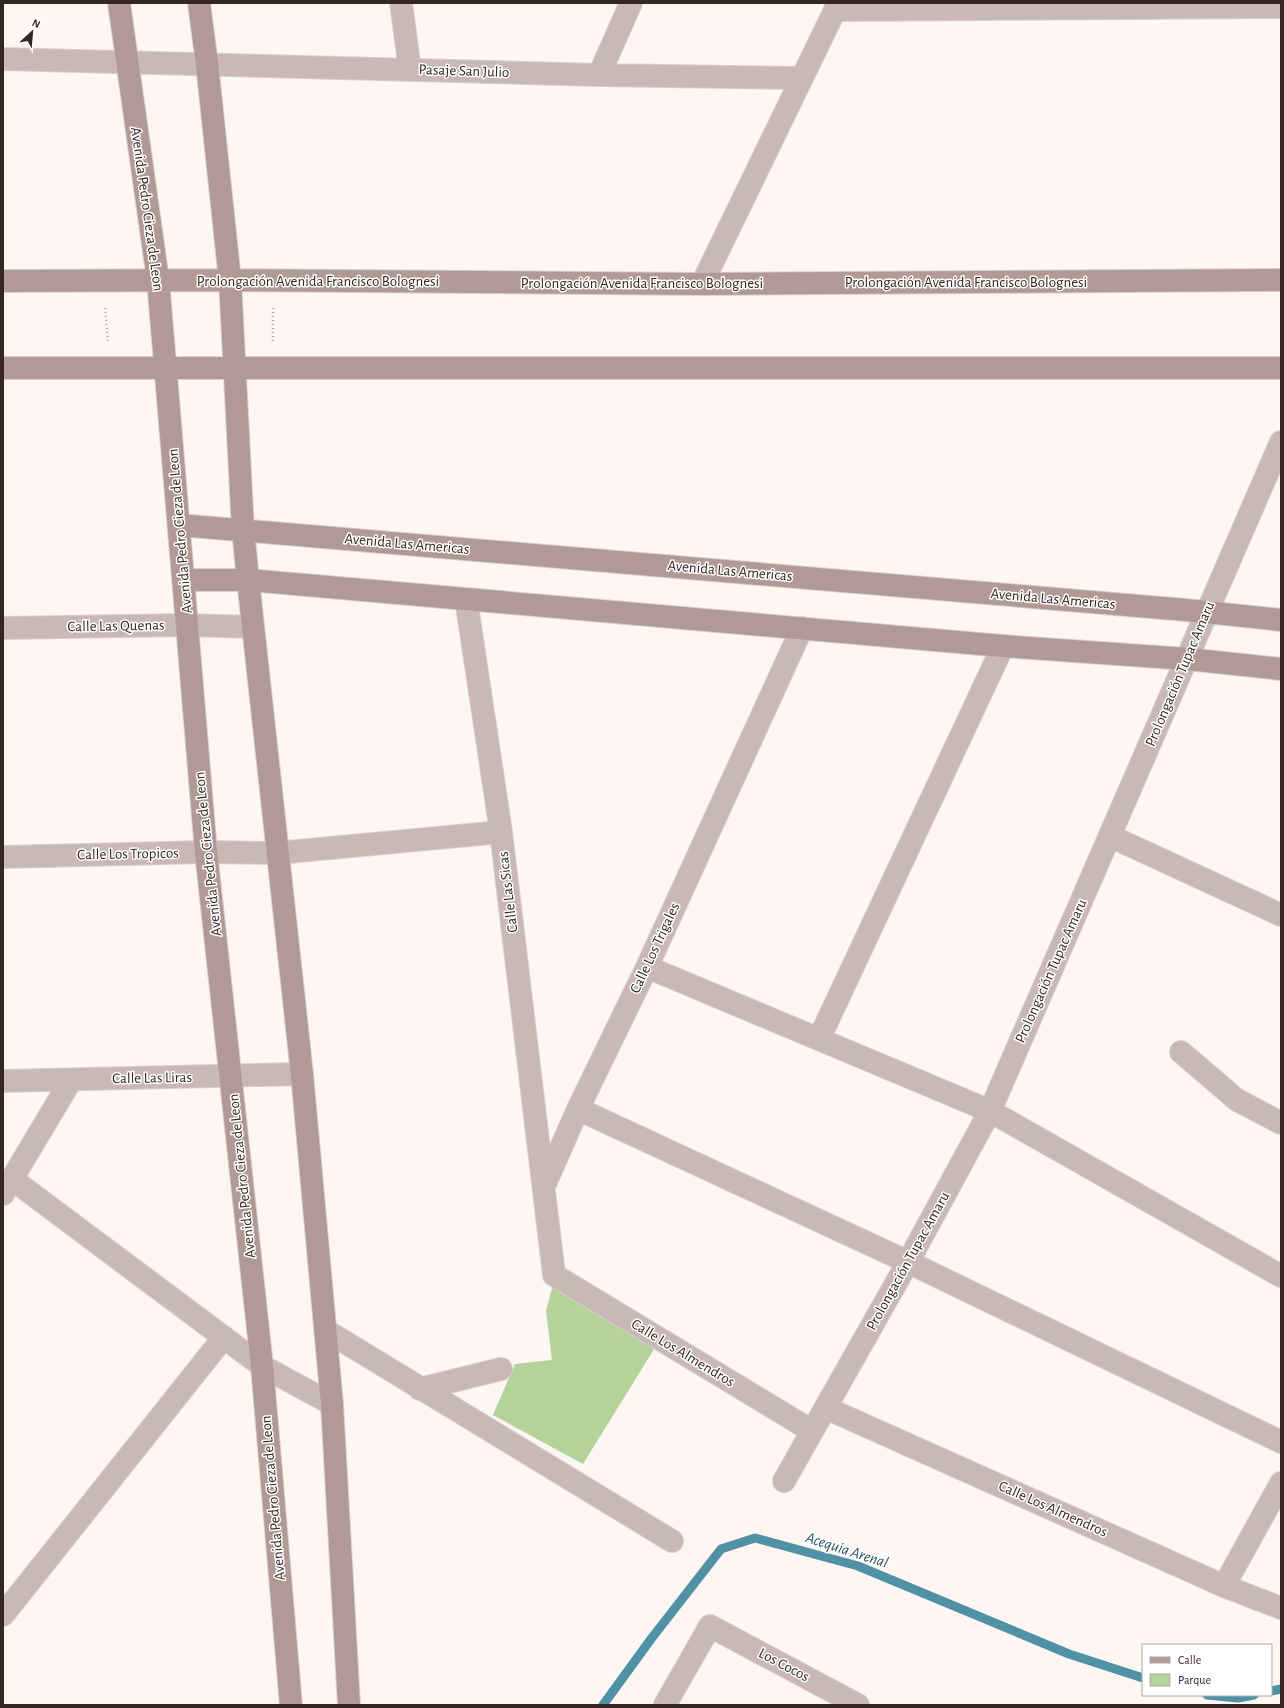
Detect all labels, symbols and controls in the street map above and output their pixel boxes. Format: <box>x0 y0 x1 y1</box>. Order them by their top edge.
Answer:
north arrow <box>12 12 52 52</box>
text: N <box>30 17 42 30</box>
street label: Pasaje San Julio <box>418 62 510 80</box>
street label: Avenida Pedro Cieza de Leon <box>128 126 166 292</box>
street label: Prolongación Avenida Francisco Bolognesi <box>197 274 439 289</box>
street label: Prolongación Avenida Francisco Bolognesi <box>845 275 1087 290</box>
street label: Prolongación Avenida Francisco Bolognesi <box>521 276 763 291</box>
street label: Avenida Pedro Cieza de Leon <box>165 448 195 614</box>
street label: Avenida Las Americas <box>344 531 470 557</box>
street label: Avenida Las Americas <box>667 558 793 584</box>
street label: Avenida Las Americas <box>990 586 1116 612</box>
street label: Prolongación Tupac Amaru <box>1143 599 1217 749</box>
street label: Calle Las Quenas <box>67 618 165 634</box>
street label: Avenida Pedro Cieza de Leon <box>192 771 224 937</box>
street label: Calle Los Tropicos <box>77 846 179 862</box>
street label: Calle Las Sicas <box>496 851 520 933</box>
street label: Prolongación Tupac Amaru <box>1012 896 1090 1045</box>
street label: Calle Los Trigales <box>627 900 683 996</box>
street label: Calle Las Liras <box>112 1070 192 1086</box>
street label: Avenida Pedro Cieza de Leon <box>226 1093 258 1259</box>
street label: Prolongación Tupac Amaru <box>864 1189 952 1333</box>
street label: Calle Los Almendros <box>629 1316 737 1390</box>
street label: Avenida Pedro Cieza de Leon <box>258 1415 288 1581</box>
street label: Calle Los Almendros <box>996 1478 1110 1540</box>
water label: Acequia Arenal <box>802 1529 890 1572</box>
legend <box>1142 1644 1272 1696</box>
street label: Los Cocos <box>756 1645 812 1685</box>
text: Calle <box>1178 1654 1201 1666</box>
text: Parque <box>1178 1674 1211 1686</box>

